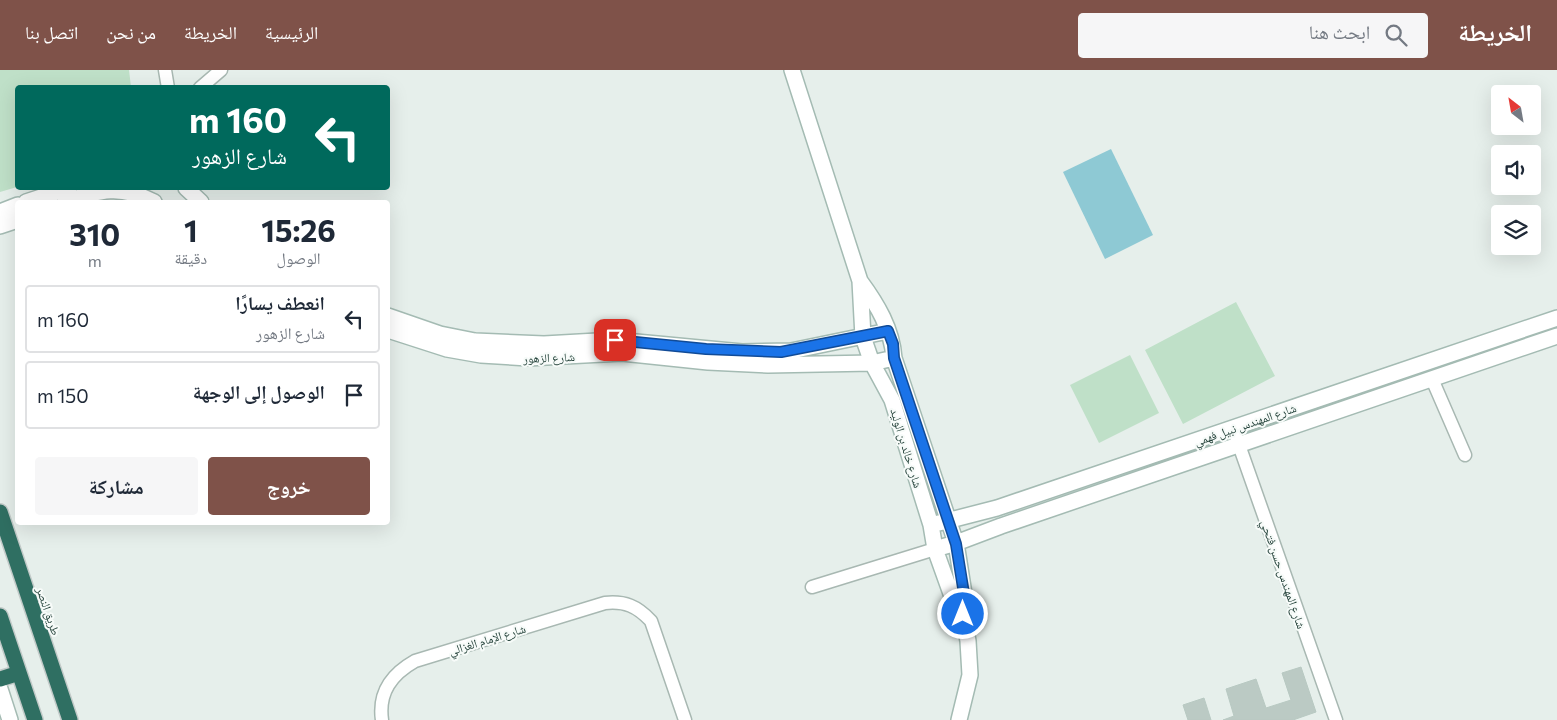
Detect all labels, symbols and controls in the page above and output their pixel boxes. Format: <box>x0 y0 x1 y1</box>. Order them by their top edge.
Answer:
search box <box>1078 13 1428 58</box>
text: الخريطة <box>1458 17 1532 46</box>
text: ابحث هنا <box>1309 20 1370 43</box>
text: اتصل بنا <box>25 21 78 43</box>
text: من نحن <box>106 21 156 43</box>
text: الخريطة <box>184 21 237 43</box>
text: الرئيسية <box>265 21 318 43</box>
icon: search <box>1382 21 1410 49</box>
north arrow <box>1491 85 1541 135</box>
map controls <box>1491 85 1541 255</box>
text: 160 m <box>189 97 287 140</box>
icon: left <box>305 105 370 170</box>
text: شارع الزهور <box>192 142 287 169</box>
button: sound <box>1491 145 1541 195</box>
button: layers <box>1491 205 1541 255</box>
text: 1 <box>184 211 198 248</box>
text: 15:26 <box>261 211 336 248</box>
text: 310 <box>69 215 120 252</box>
text: دقيقة <box>175 248 207 267</box>
text: الوصول <box>276 248 321 267</box>
text: m <box>88 251 102 270</box>
text: انعطف يسارًا <box>235 291 325 314</box>
icon: left <box>340 305 368 333</box>
text: 160 m <box>37 308 89 331</box>
pin <box>594 319 636 361</box>
text: شارع الزهور <box>256 323 325 342</box>
icon: arrive <box>601 326 629 354</box>
street label: شارع الزهور <box>522 349 575 367</box>
text: الوصول إلى الوجهة <box>193 380 325 403</box>
icon: arrive <box>340 381 368 409</box>
text: 150 m <box>37 384 89 407</box>
street label: شارع المهندس نبيل فهمي <box>1192 400 1299 452</box>
street label: شارع خالد بن الوليد <box>886 407 926 490</box>
button: مشاركة <box>35 457 198 515</box>
button: خروج <box>208 457 370 515</box>
street label: شارع المهندس حسن فتحي <box>1255 518 1309 632</box>
street label: طريق النصر <box>33 584 64 637</box>
position arrow <box>936 587 988 639</box>
street label: شارع الإمام الغزالي <box>447 621 528 661</box>

